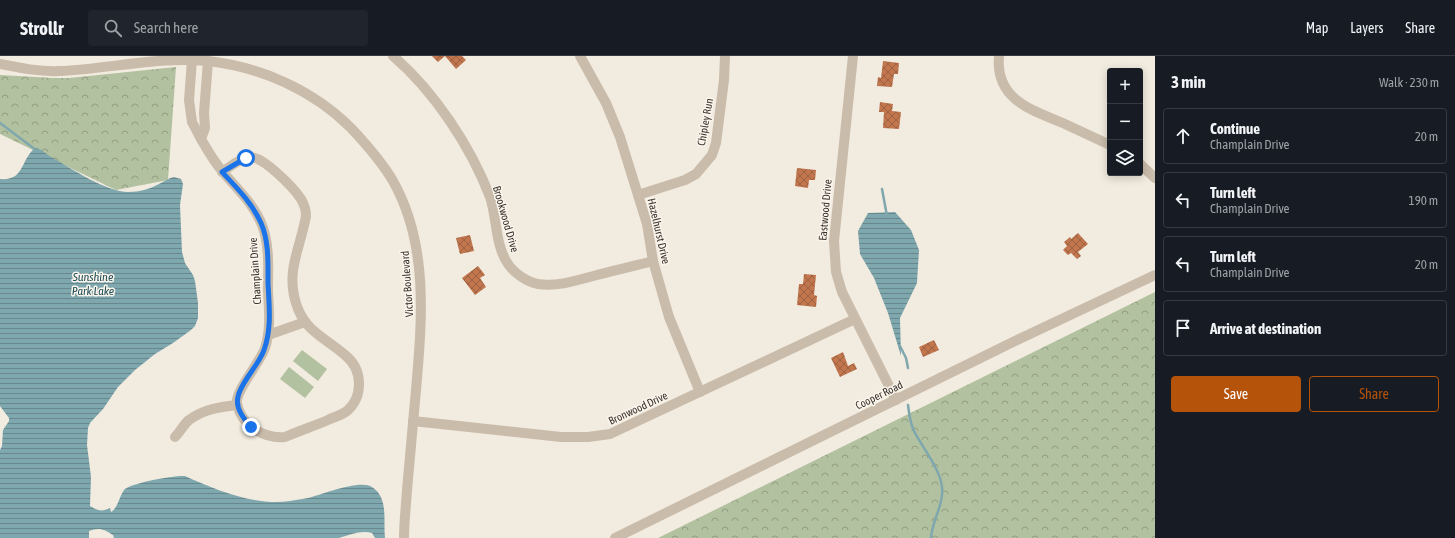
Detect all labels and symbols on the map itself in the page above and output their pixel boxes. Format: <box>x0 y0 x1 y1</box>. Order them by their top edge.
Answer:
street label: Chipley Run <box>695 97 715 147</box>
route start <box>237 149 255 167</box>
street label: Eastwood Drive <box>816 179 834 241</box>
street label: Brookwood Drive <box>491 184 521 254</box>
street label: Hazelhurst Drive <box>646 197 672 265</box>
street label: Champlain Drive <box>247 237 263 305</box>
street label: Victor Boulevard <box>399 250 415 318</box>
water label: Sunshine Park Lake <box>72 270 115 298</box>
street label: Cooper Road <box>853 378 905 412</box>
street label: Bronwood Drive <box>607 389 669 427</box>
route end <box>242 418 260 436</box>

